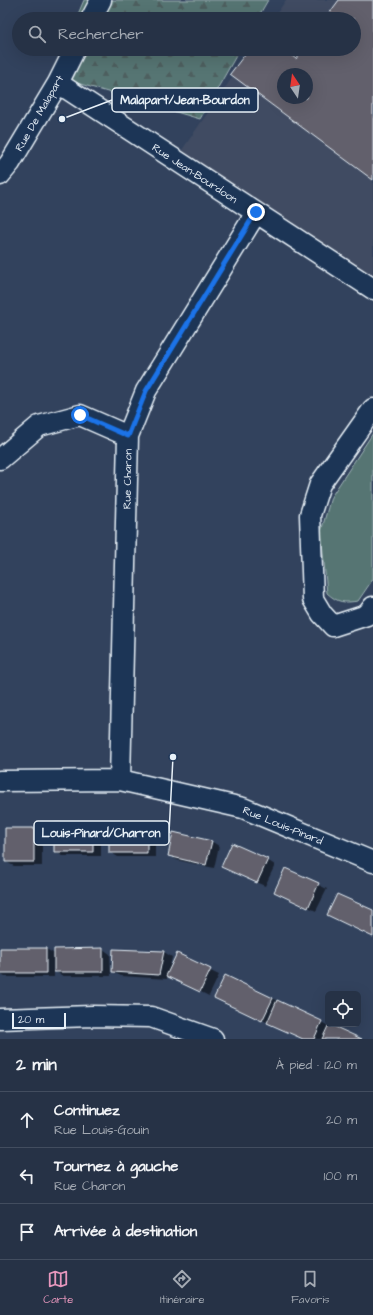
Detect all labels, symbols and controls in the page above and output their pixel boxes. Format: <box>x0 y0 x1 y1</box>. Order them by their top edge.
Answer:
search box <box>12 12 361 56</box>
icon: search <box>26 23 48 45</box>
text: Rechercher <box>58 24 143 45</box>
north arrow <box>277 68 313 104</box>
street label: Rue De Malapart <box>12 72 68 154</box>
callout: Malapart/Jean-Bourdon <box>112 88 258 112</box>
text: Malapart/Jean-Bourdon <box>120 92 250 110</box>
street label: Rue Jean-Bourdoon <box>149 140 241 207</box>
route end <box>247 203 265 221</box>
route start <box>71 406 89 424</box>
street label: Rue Charon <box>119 448 136 509</box>
street label: Rue Louis-Pinard <box>240 803 325 849</box>
callout: Louis-Pinard/Charron <box>34 821 169 845</box>
text: Louis-Pinard/Charron <box>41 825 161 842</box>
map controls <box>325 991 361 1027</box>
button: locate <box>325 991 361 1027</box>
scale bar <box>12 1011 66 1030</box>
text: 20 m <box>18 1012 44 1027</box>
text: 2 min <box>16 1053 57 1077</box>
text: À pied · 120 m <box>276 1056 357 1074</box>
text: Continuez <box>54 1100 120 1121</box>
icon: ahead <box>16 1109 38 1131</box>
text: 20 m <box>326 1111 357 1129</box>
text: Rue Louis-Gouin <box>54 1121 149 1139</box>
text: Tournez à gauche <box>54 1156 178 1177</box>
icon: left <box>16 1165 38 1187</box>
text: 100 m <box>324 1167 357 1185</box>
text: Rue Charon <box>54 1177 125 1195</box>
icon: arrive <box>16 1221 38 1243</box>
text: Arrivée à destination <box>54 1221 197 1242</box>
tab: Carte <box>43 1268 73 1307</box>
tab: Itinéraire <box>160 1268 205 1307</box>
tab: Favoris <box>291 1268 330 1307</box>

